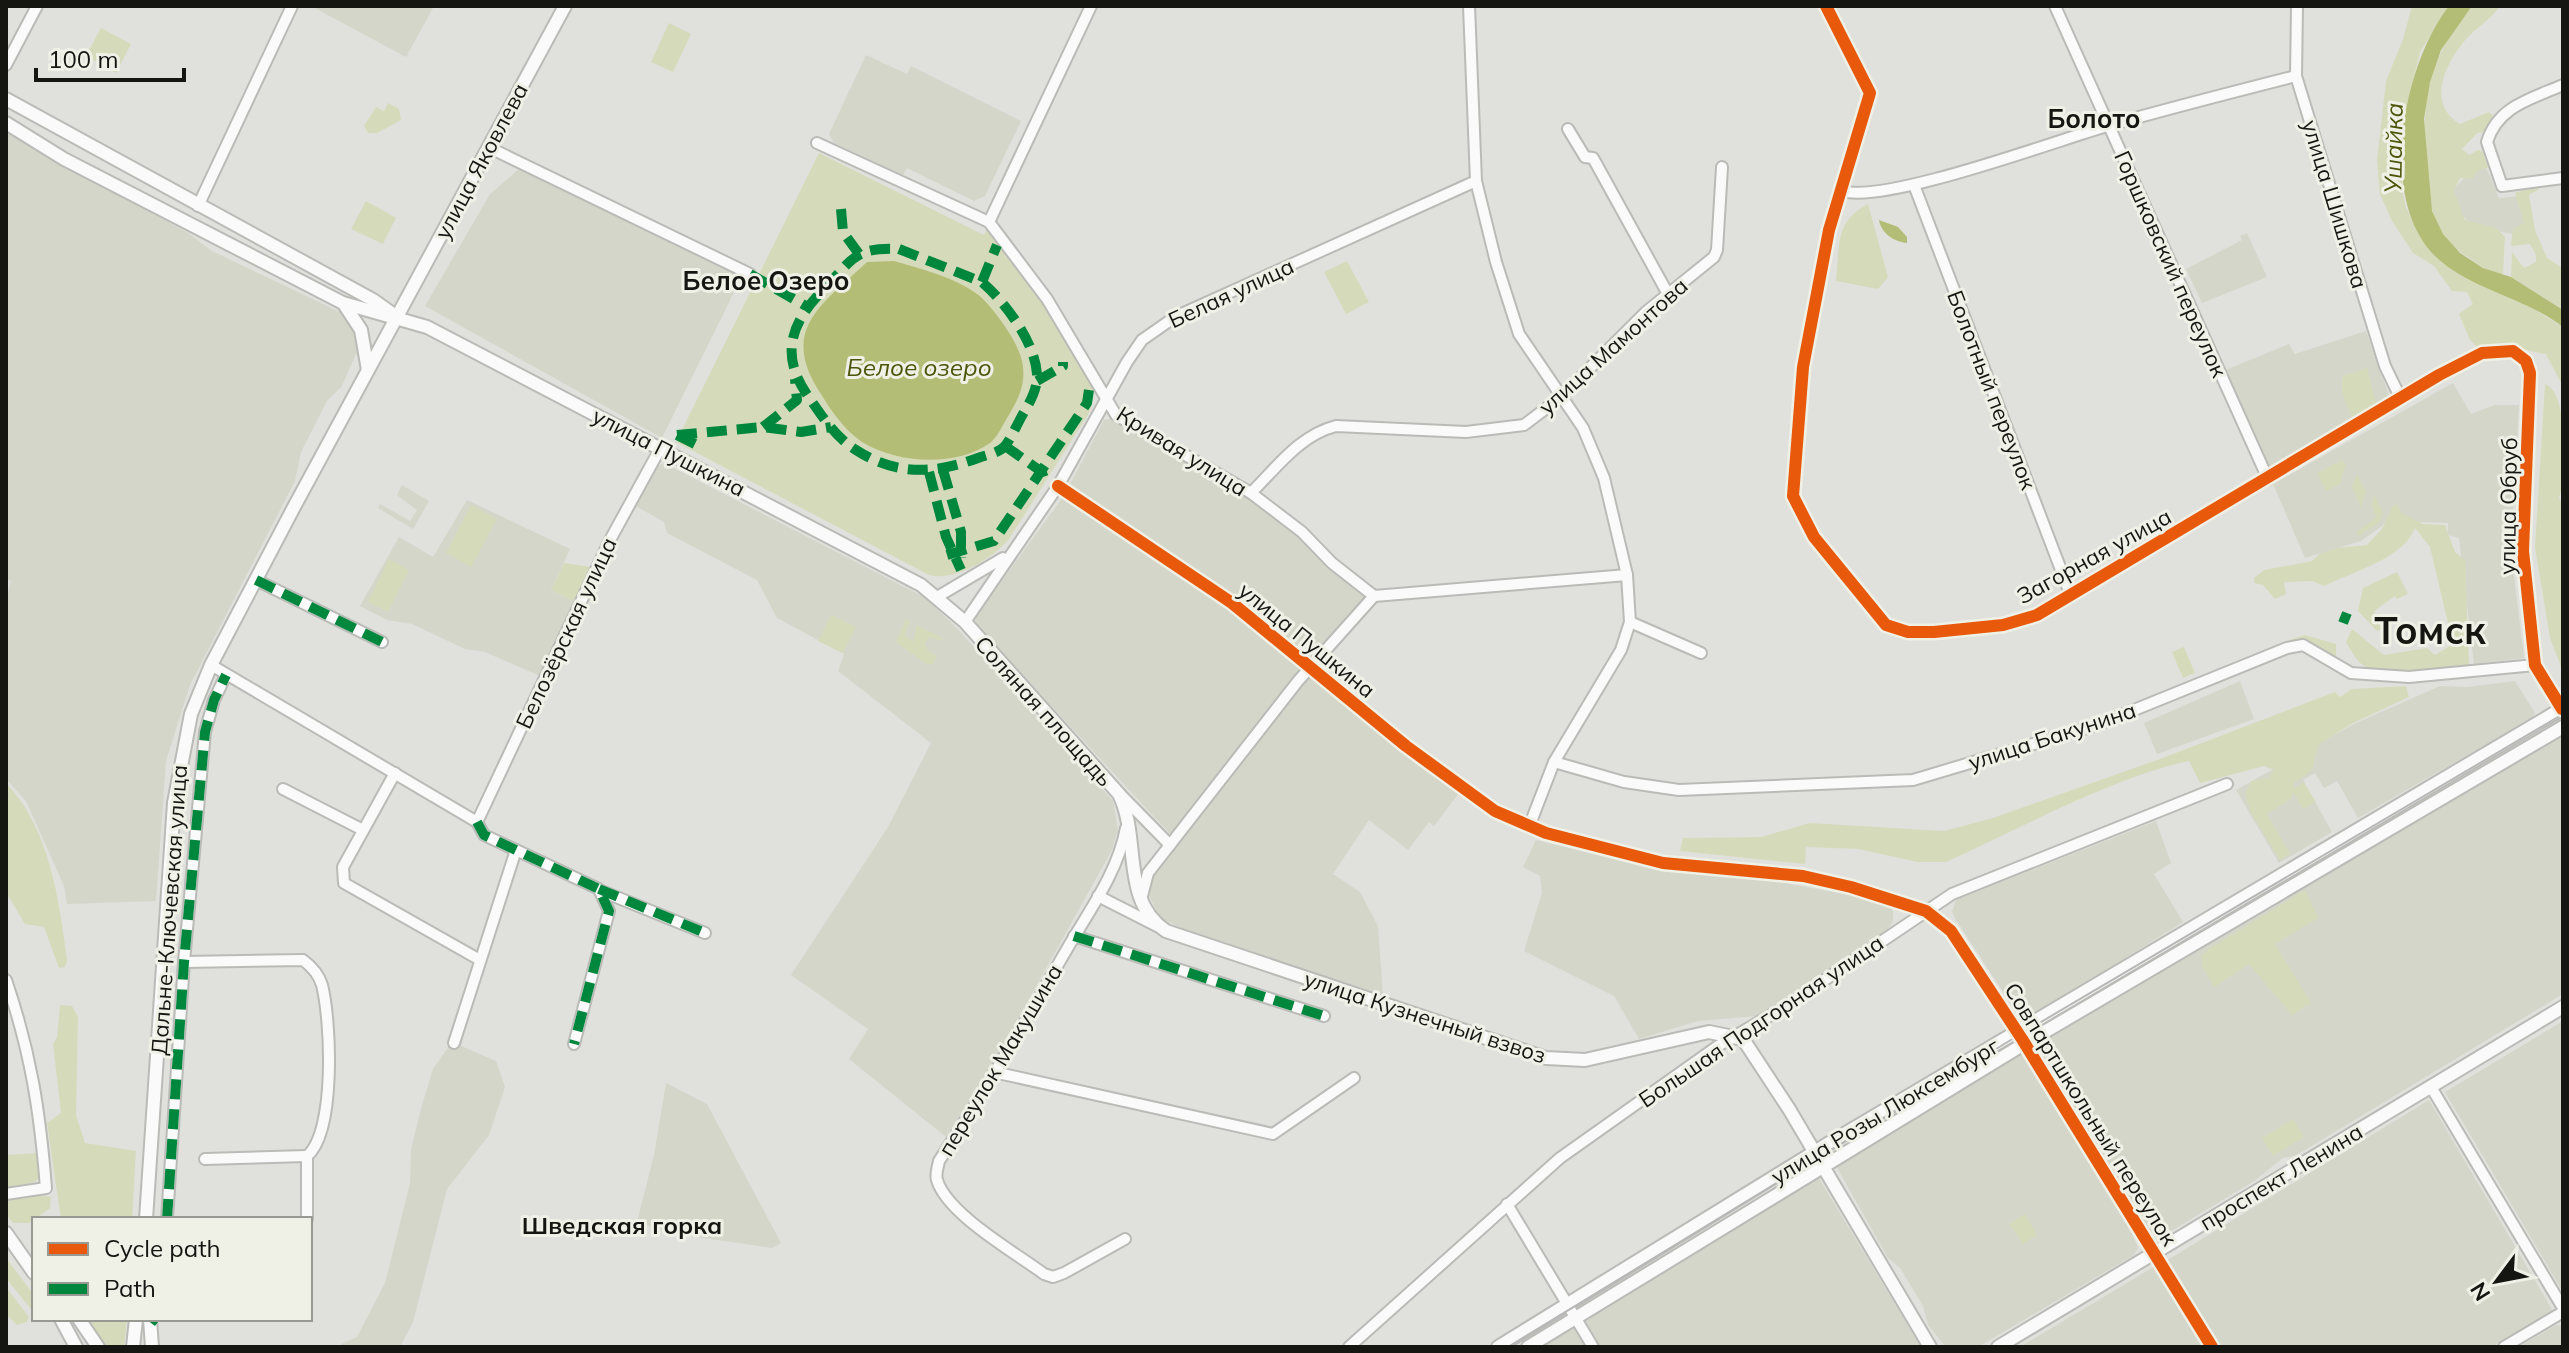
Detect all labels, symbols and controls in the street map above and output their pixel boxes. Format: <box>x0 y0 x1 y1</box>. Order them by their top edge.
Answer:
scale bar <box>36 32 184 82</box>
text: 100 m <box>48 44 119 74</box>
street label: улица Яковлева <box>428 78 534 244</box>
district label: Болото <box>2047 102 2141 135</box>
water label: Ушайка <box>2377 102 2409 194</box>
street label: улица Шишкова <box>2296 116 2374 292</box>
street label: Горшковский переулок <box>2108 146 2234 382</box>
street label: Белая улица <box>1164 252 1298 334</box>
district label: Белое Озеро <box>683 264 849 297</box>
street label: улица Мамонтова <box>1533 272 1693 420</box>
street label: Болотный переулок <box>1941 286 2043 494</box>
water label: Белое озеро <box>846 352 992 382</box>
street label: Кривая улица <box>1112 400 1252 502</box>
street label: улица Пушкина <box>588 401 750 503</box>
street label: улица Обруб <box>2493 437 2523 575</box>
street label: Загорная улица <box>2012 502 2176 610</box>
street label: Белозёрская улица <box>509 533 623 733</box>
street label: улица Пушкина <box>1233 576 1381 704</box>
district label: Томск <box>2374 606 2486 654</box>
street label: Соляная площадь <box>969 630 1119 792</box>
street label: улица Бакунина <box>1965 696 2139 776</box>
street label: Дальне-Ключевская улица <box>145 764 193 1056</box>
street label: Большая Подгорная улица <box>1633 929 1889 1113</box>
street label: переулок Макушина <box>932 959 1068 1161</box>
street label: улица Кузнечный взвоз <box>1301 965 1549 1069</box>
street label: Совпартшкольный переулок <box>1998 977 2184 1251</box>
street label: улица Розы Люксембург <box>1766 1032 2005 1190</box>
street label: проспект Ленина <box>2194 1117 2368 1237</box>
district label: Шведская горка <box>522 1210 722 1240</box>
legend <box>32 1217 312 1321</box>
text: Cycle path <box>104 1233 221 1263</box>
north arrow <box>2457 1241 2537 1321</box>
text: Path <box>104 1273 156 1303</box>
text: N <box>2464 1277 2496 1306</box>

